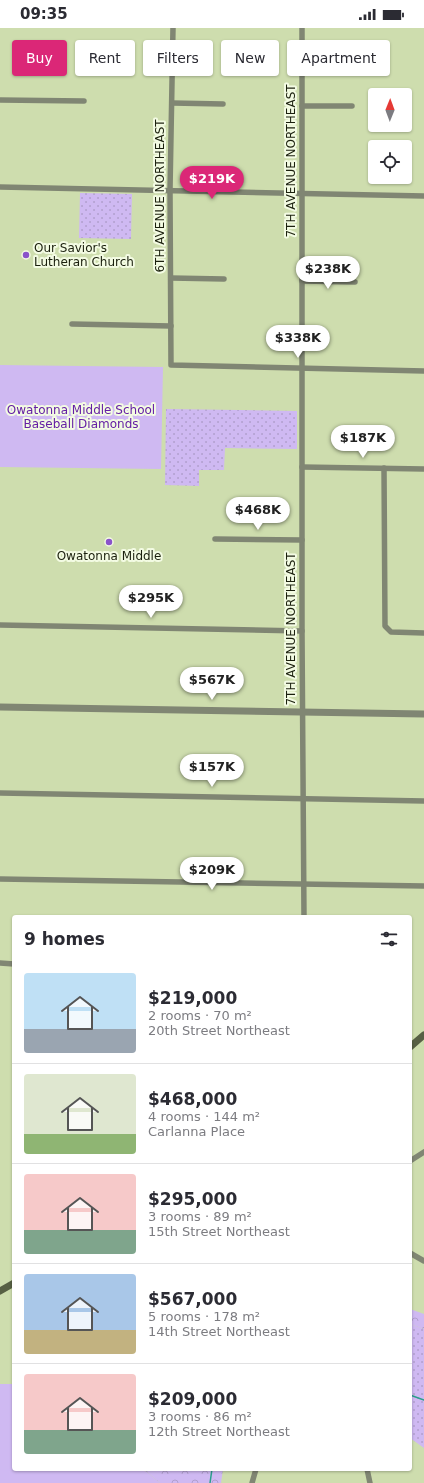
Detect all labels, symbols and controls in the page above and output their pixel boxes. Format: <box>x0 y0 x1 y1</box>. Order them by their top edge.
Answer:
text: 09:35 <box>20 5 68 23</box>
chip: Buy <box>12 40 67 76</box>
chip: Rent <box>75 40 135 76</box>
chip: Filters <box>143 40 213 76</box>
chip: New <box>221 40 279 76</box>
chip: Apartment <box>287 40 390 76</box>
street label: 7TH AVENUE NORTHEAST <box>284 84 298 238</box>
north arrow <box>368 88 412 132</box>
map controls <box>368 88 412 184</box>
street label: 6TH AVENUE NORTHEAST <box>153 119 167 273</box>
button: locate <box>368 140 412 184</box>
pin: $219K <box>184 166 240 200</box>
text: $219K <box>189 171 235 186</box>
place label: Our Savior's Lutheran Church <box>34 241 134 269</box>
marker: Our Savior's Lutheran Church <box>21 250 31 260</box>
pin: $238K <box>300 256 356 290</box>
text: $238K <box>305 261 351 276</box>
pin: $338K <box>270 325 326 359</box>
text: $338K <box>275 330 321 345</box>
park label: Owatonna Middle School Baseball Diamonds <box>7 403 155 431</box>
pin: $187K <box>335 425 391 459</box>
text: $187K <box>340 430 386 445</box>
pin: $468K <box>230 497 286 531</box>
text: $468K <box>235 502 281 517</box>
marker: Owatonna Middle <box>104 537 114 547</box>
place label: Owatonna Middle <box>57 549 161 563</box>
street label: 7TH AVENUE NORTHEAST <box>284 552 298 706</box>
pin: $295K <box>123 585 179 619</box>
text: $295K <box>128 590 174 605</box>
pin: $567K <box>184 667 240 701</box>
text: $567K <box>189 672 235 687</box>
pin: $157K <box>184 754 240 788</box>
text: $157K <box>189 759 235 774</box>
pin: $209K <box>184 857 240 891</box>
text: $209K <box>189 862 235 877</box>
icon: filters <box>378 928 400 950</box>
text: 9 homes <box>24 929 105 949</box>
text: $219,000 <box>148 988 237 1008</box>
icon: home <box>56 989 104 1037</box>
text: 2 rooms · 70 m² <box>148 1008 252 1023</box>
text: 20th Street Northeast <box>148 1023 290 1038</box>
text: $468,000 <box>148 1089 237 1109</box>
icon: home <box>56 1090 104 1138</box>
text: 4 rooms · 144 m² <box>148 1109 260 1124</box>
text: Carlanna Place <box>148 1124 245 1139</box>
text: $295,000 <box>148 1189 237 1209</box>
icon: home <box>56 1190 104 1238</box>
text: 3 rooms · 89 m² <box>148 1209 252 1224</box>
text: 15th Street Northeast <box>148 1224 290 1239</box>
text: $567,000 <box>148 1289 237 1309</box>
icon: home <box>56 1290 104 1338</box>
text: 5 rooms · 178 m² <box>148 1309 260 1324</box>
text: 14th Street Northeast <box>148 1324 290 1339</box>
text: $209,000 <box>148 1389 237 1409</box>
icon: home <box>56 1390 104 1438</box>
text: 3 rooms · 86 m² <box>148 1409 252 1424</box>
text: 12th Street Northeast <box>148 1424 290 1439</box>

